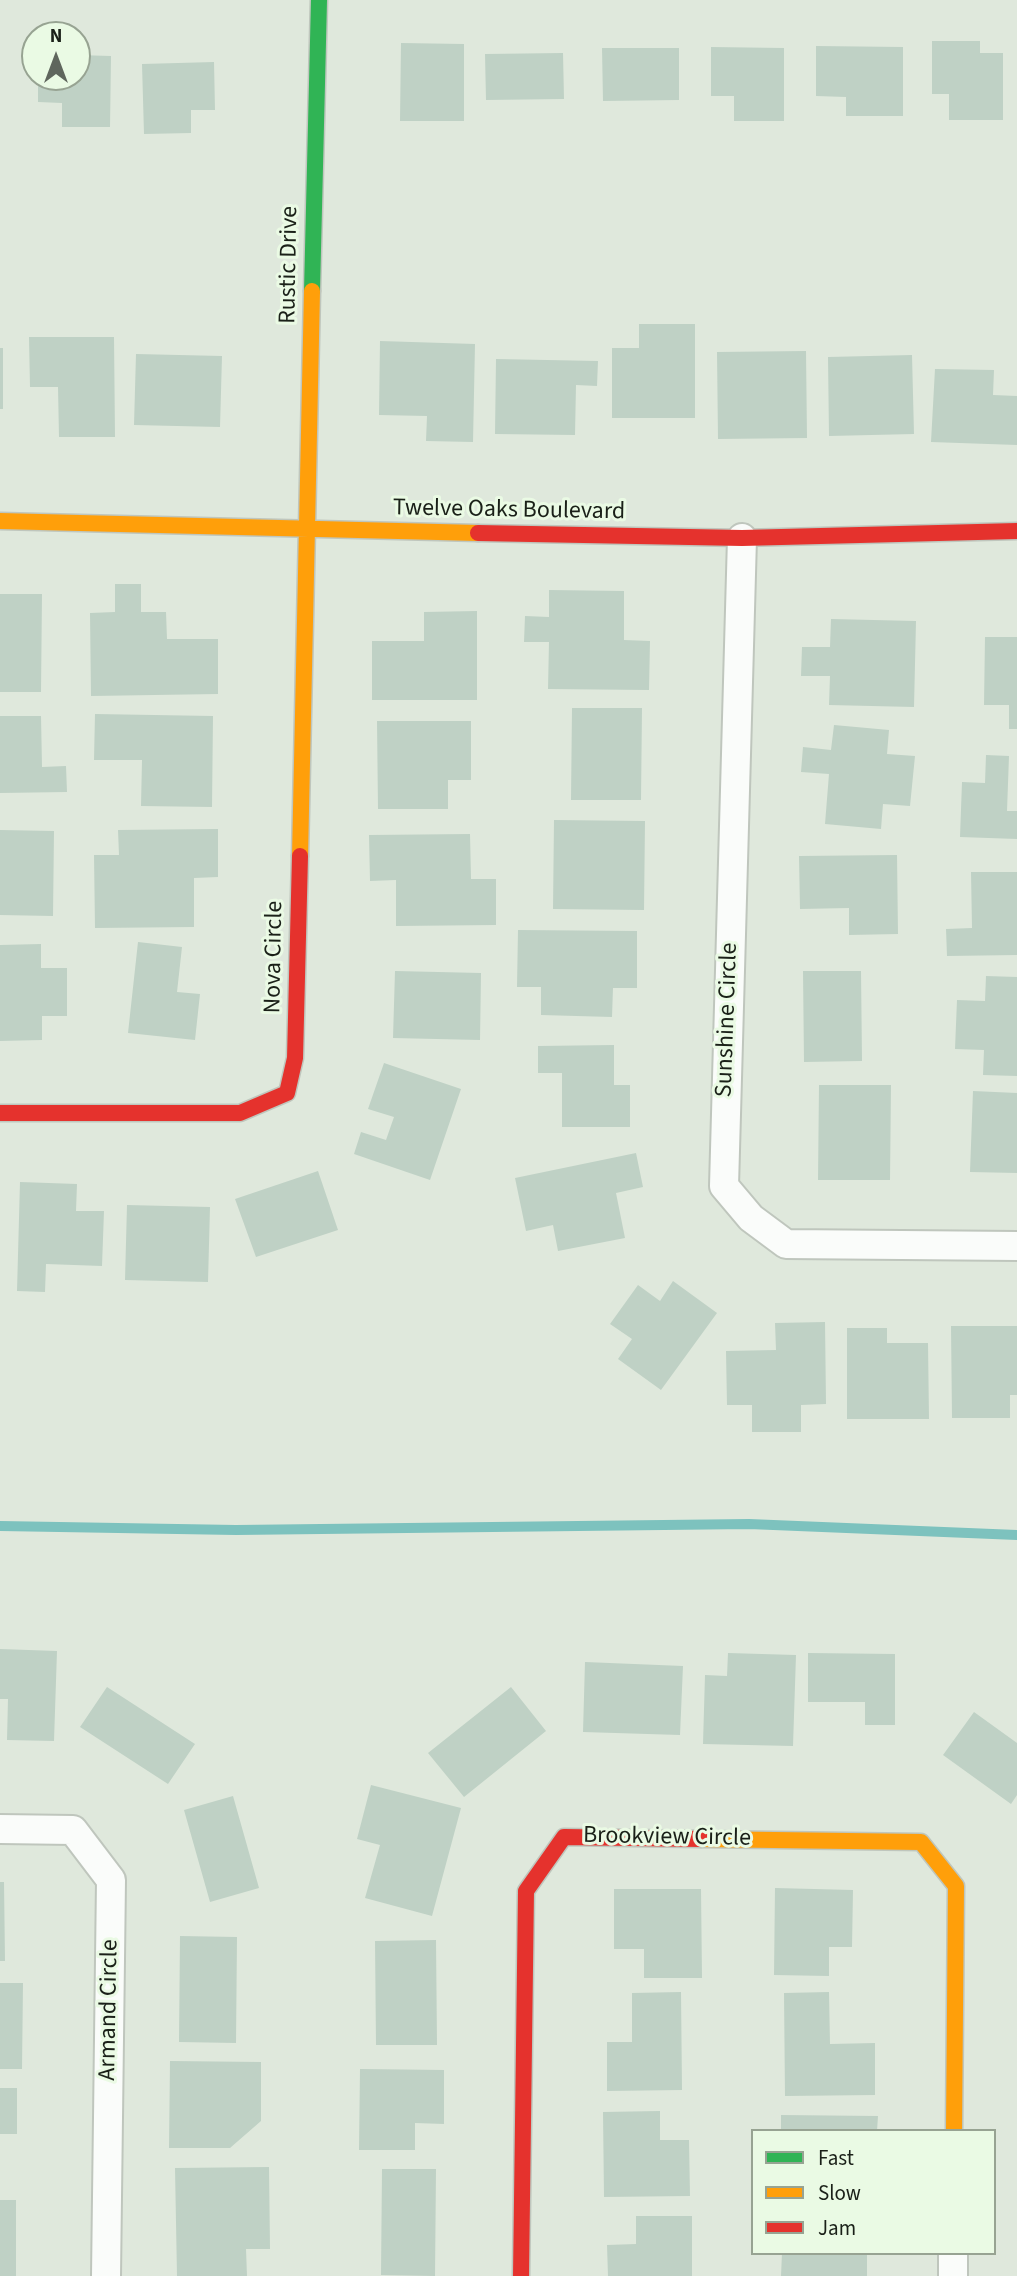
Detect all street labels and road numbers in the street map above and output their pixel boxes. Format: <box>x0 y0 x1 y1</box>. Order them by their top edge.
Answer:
street label: Rustic Drive <box>275 206 305 324</box>
street label: Twelve Oaks Boulevard <box>393 495 625 527</box>
street label: Nova Circle <box>260 900 290 1014</box>
street label: Sunshine Circle <box>711 942 745 1098</box>
street label: Brookview Circle <box>583 1822 751 1854</box>
street label: Armand Circle <box>94 1939 126 2081</box>

